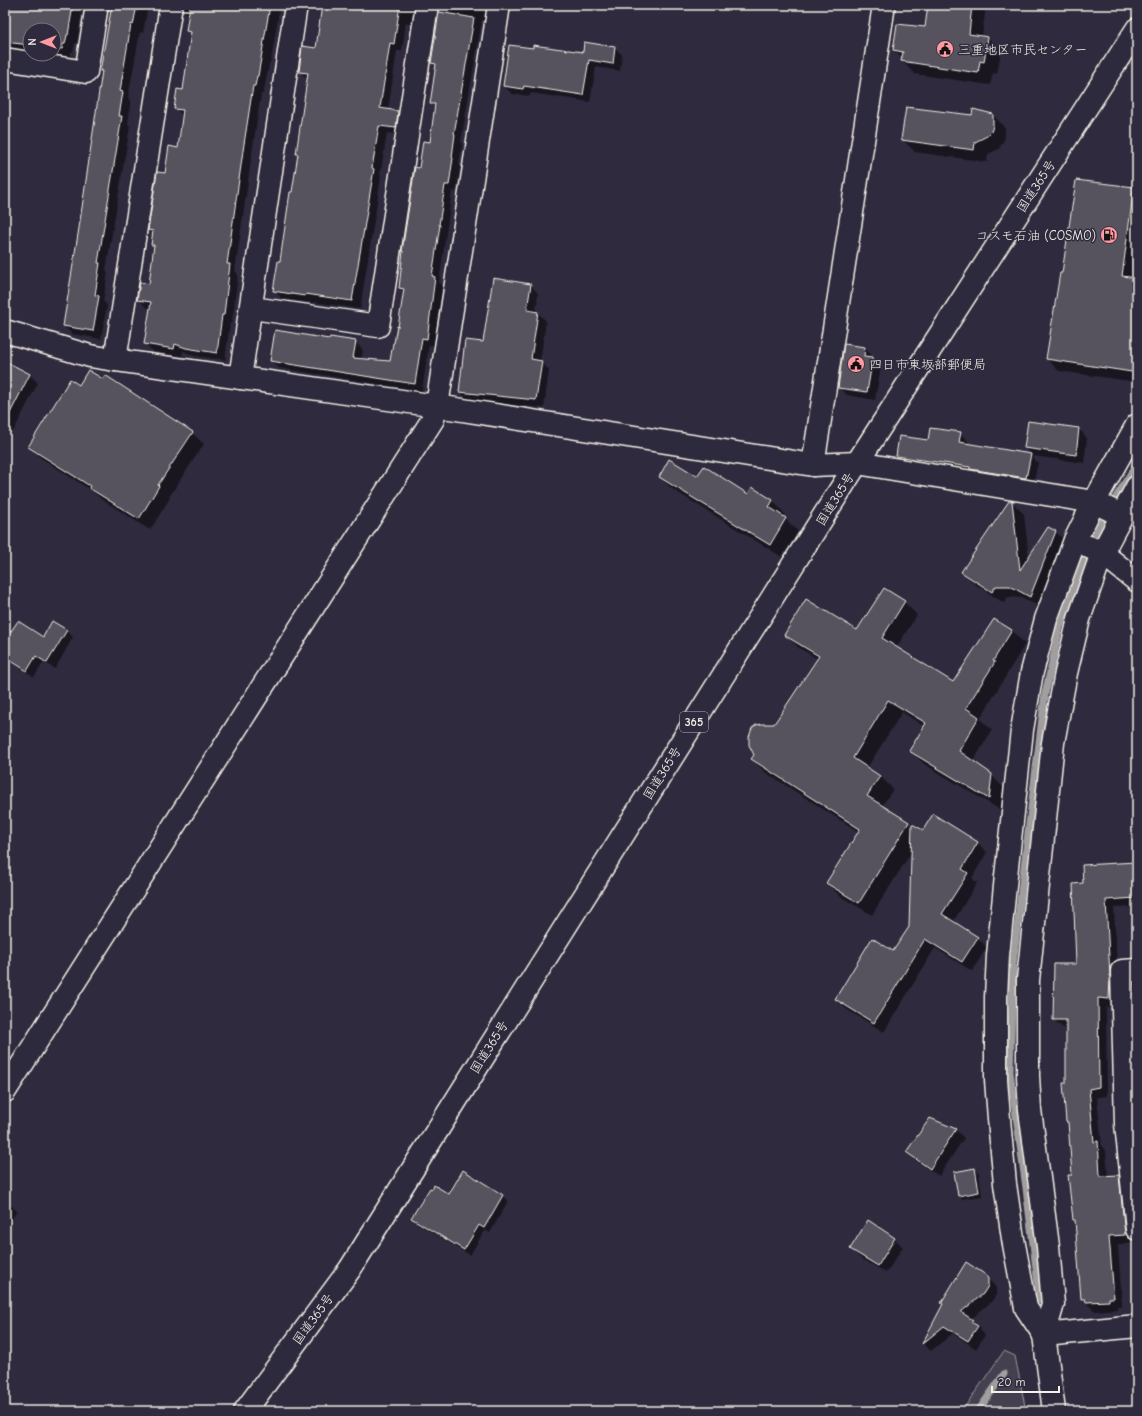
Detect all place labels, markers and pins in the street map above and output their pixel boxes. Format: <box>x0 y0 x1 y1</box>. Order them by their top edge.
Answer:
public building icon: 三重地区市民センター <box>935 39 955 59</box>
place label: 三重地区市民センター <box>958 42 1087 57</box>
fuel station icon: コスモ石油 (COSMO) <box>1099 225 1119 245</box>
place label: コスモ石油 (COSMO) <box>975 228 1096 243</box>
public building icon: 四日市東坂部郵便局 <box>846 354 866 374</box>
place label: 四日市東坂部郵便局 <box>869 357 986 372</box>

